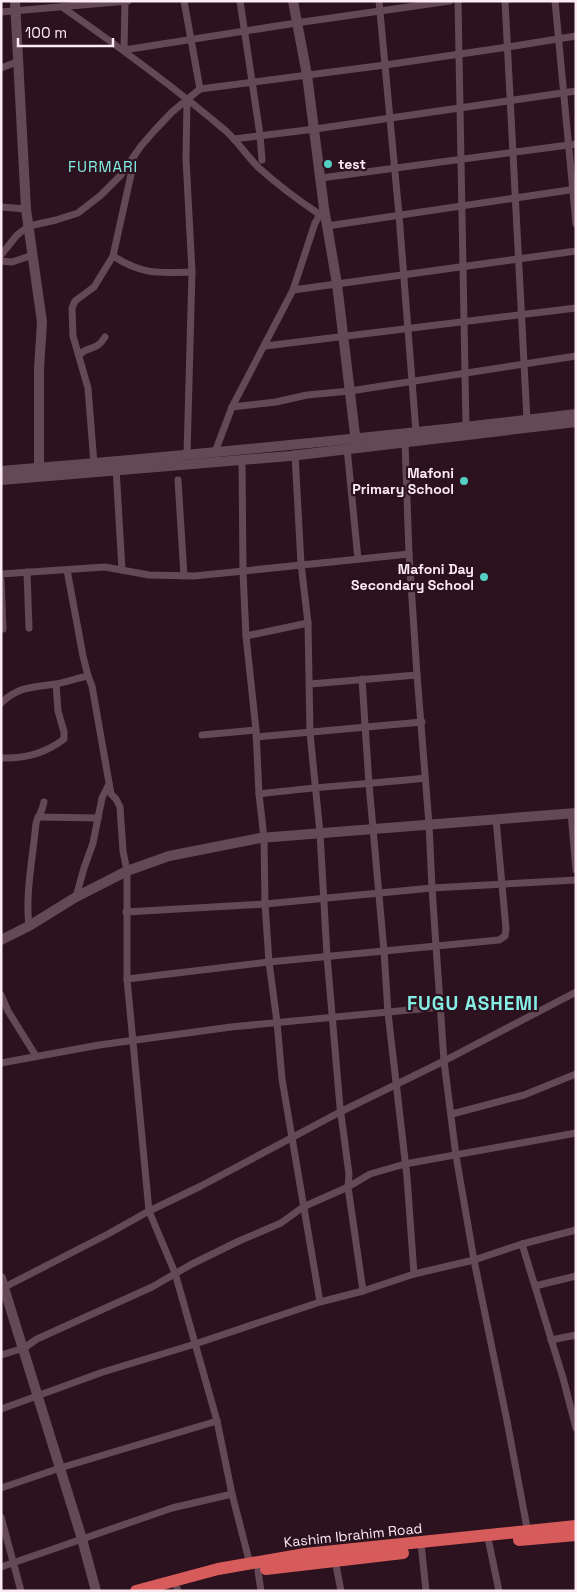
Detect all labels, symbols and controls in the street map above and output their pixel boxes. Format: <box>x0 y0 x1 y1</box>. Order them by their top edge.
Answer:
scale bar <box>18 15 112 47</box>
text: 100 m <box>25 23 67 42</box>
place label: test <box>338 155 366 173</box>
district label: FURMARI <box>68 157 138 176</box>
marker: test <box>322 158 334 170</box>
place label: Mafoni Primary School <box>352 464 454 498</box>
marker: Mafoni Primary School <box>458 475 470 487</box>
place label: Mafoni Day Secondary School <box>351 560 474 594</box>
marker: Mafoni Day Secondary School <box>478 571 490 583</box>
district label: FUGU ASHEMI <box>407 991 539 1016</box>
street label: Kashim Ibrahim Road <box>283 1519 423 1551</box>

